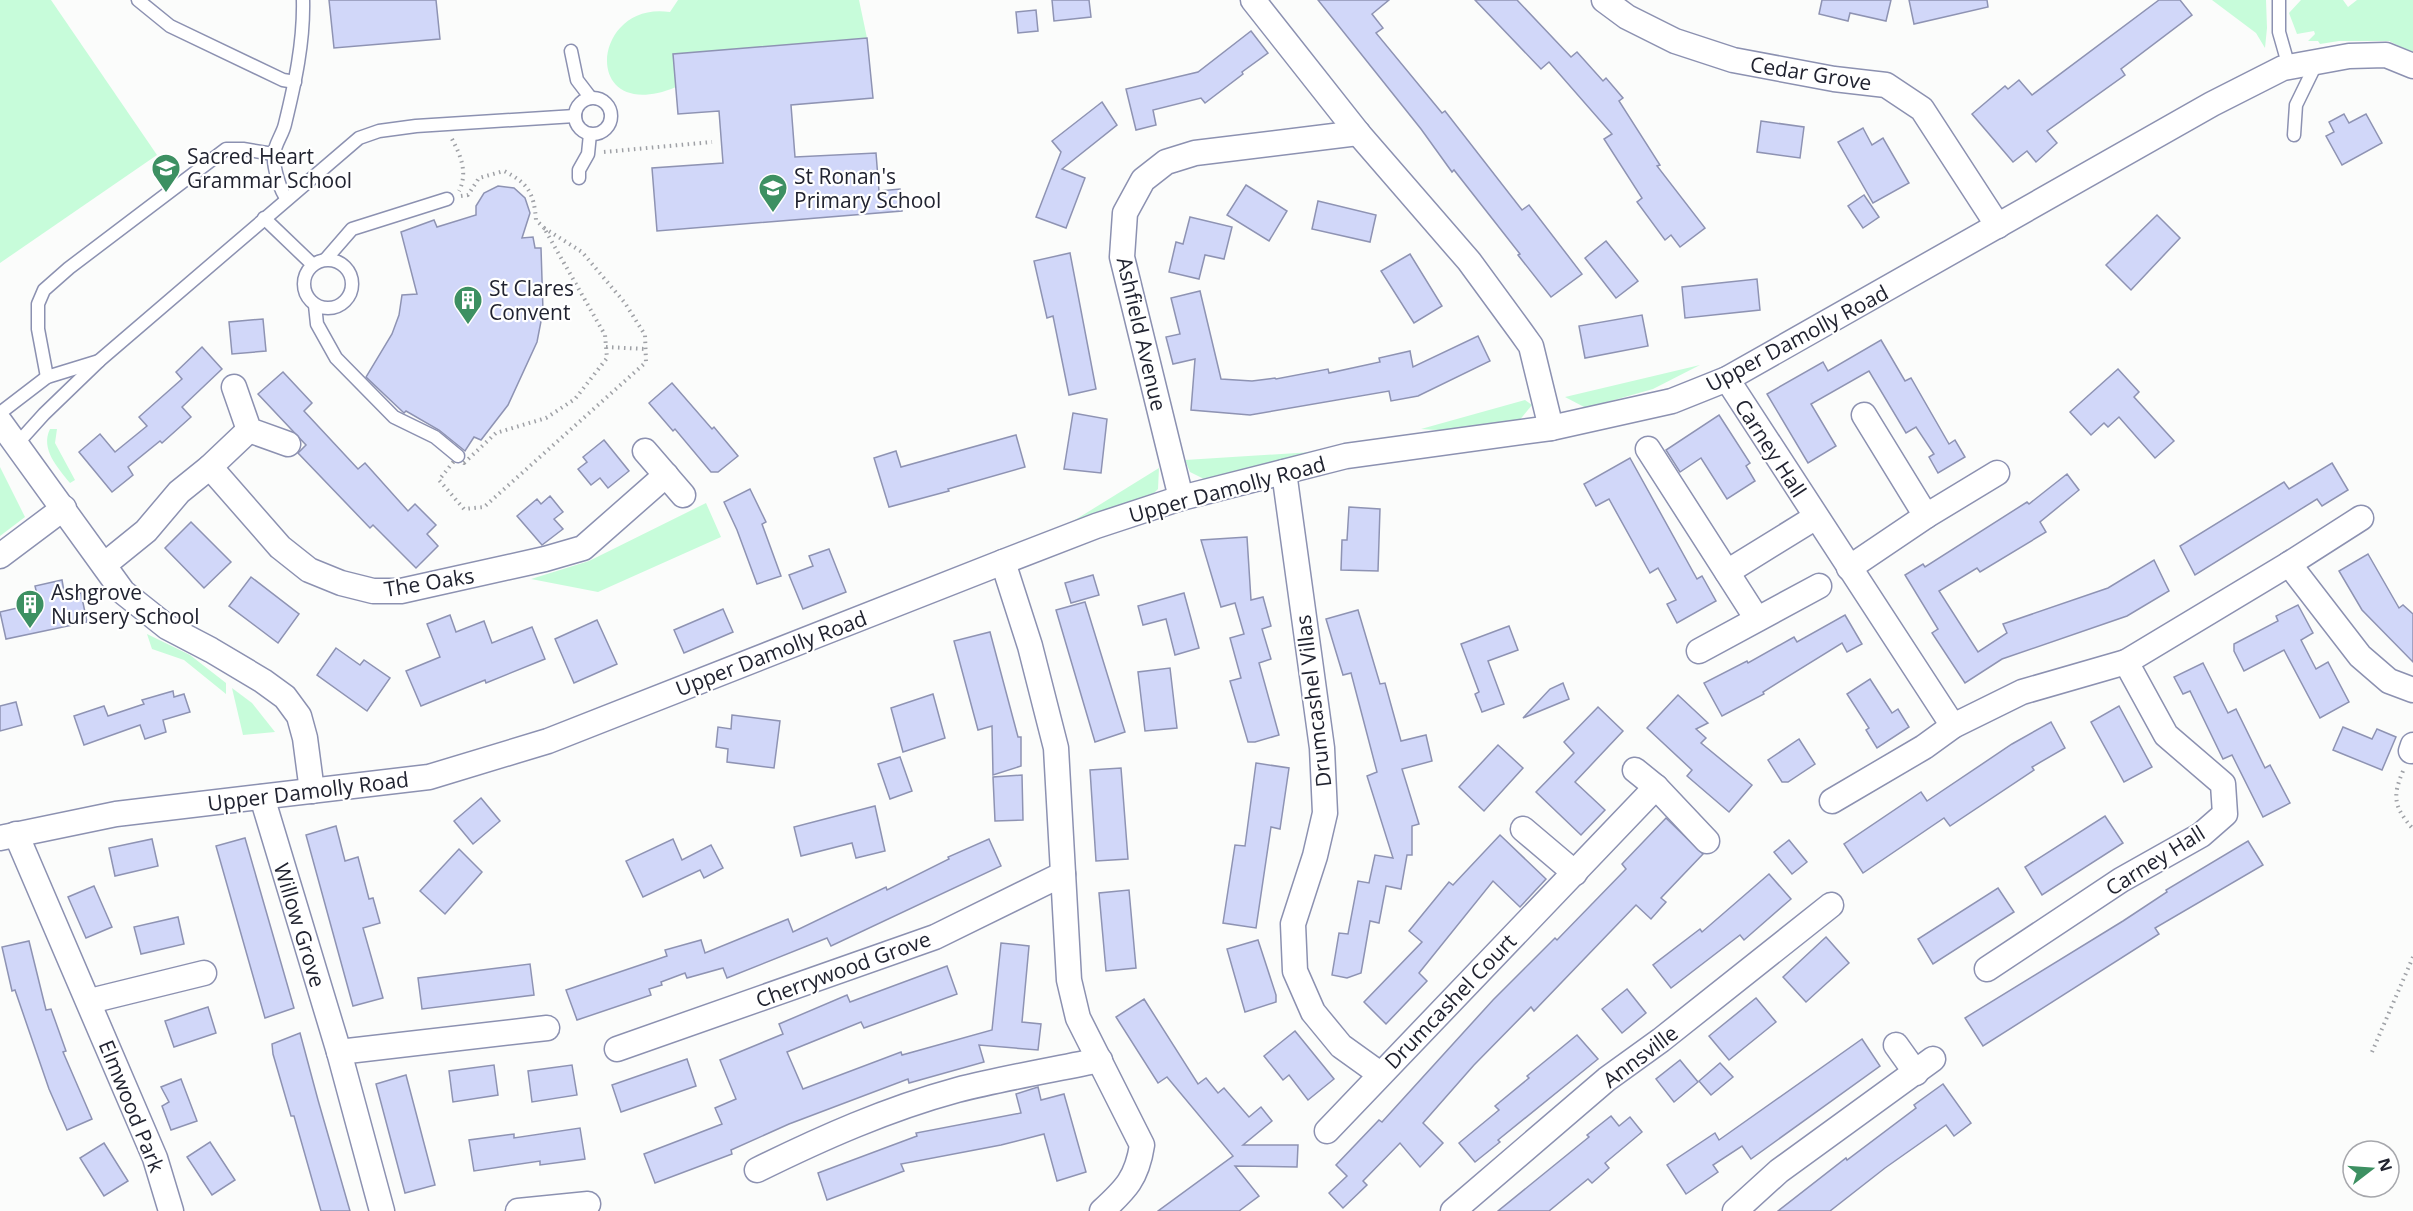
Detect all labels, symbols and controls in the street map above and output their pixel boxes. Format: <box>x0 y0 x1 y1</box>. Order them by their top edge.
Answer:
street label: Cedar Grove <box>1748 50 1874 96</box>
place label: Sacred Heart Grammar School <box>187 142 352 194</box>
school or university icon: Sacred Heart Grammar School <box>150 152 182 194</box>
place label: St Ronan's Primary School <box>794 162 941 214</box>
school or university icon: St Ronan's Primary School <box>757 172 789 214</box>
street label: Ashfield Avenue <box>1111 254 1173 414</box>
place label: St Clares Convent <box>489 274 574 326</box>
street label: Upper Damolly Road <box>1701 278 1893 398</box>
building icon: St Clares Convent <box>452 284 484 326</box>
street label: Carney Hall <box>1729 393 1813 503</box>
street label: Upper Damolly Road <box>1126 449 1328 529</box>
street label: The Oaks <box>382 561 476 603</box>
place label: Ashgrove Nursery School <box>51 578 200 630</box>
building icon: Ashgrove Nursery School <box>14 588 46 630</box>
street label: Upper Damolly Road <box>671 604 871 702</box>
street label: Drumcashel Villas <box>1289 613 1337 789</box>
street label: Upper Damolly Road <box>206 765 410 817</box>
street label: Carney Hall <box>2100 818 2210 902</box>
street label: Willow Grove <box>268 860 332 990</box>
street label: Cherrywood Grove <box>752 924 934 1014</box>
street label: Drumcashel Court <box>1378 927 1522 1075</box>
street label: Annsville <box>1597 1019 1683 1093</box>
street label: Elmwood Park <box>93 1036 171 1176</box>
north arrow <box>2341 1139 2401 1199</box>
text: N <box>2373 1155 2398 1174</box>

